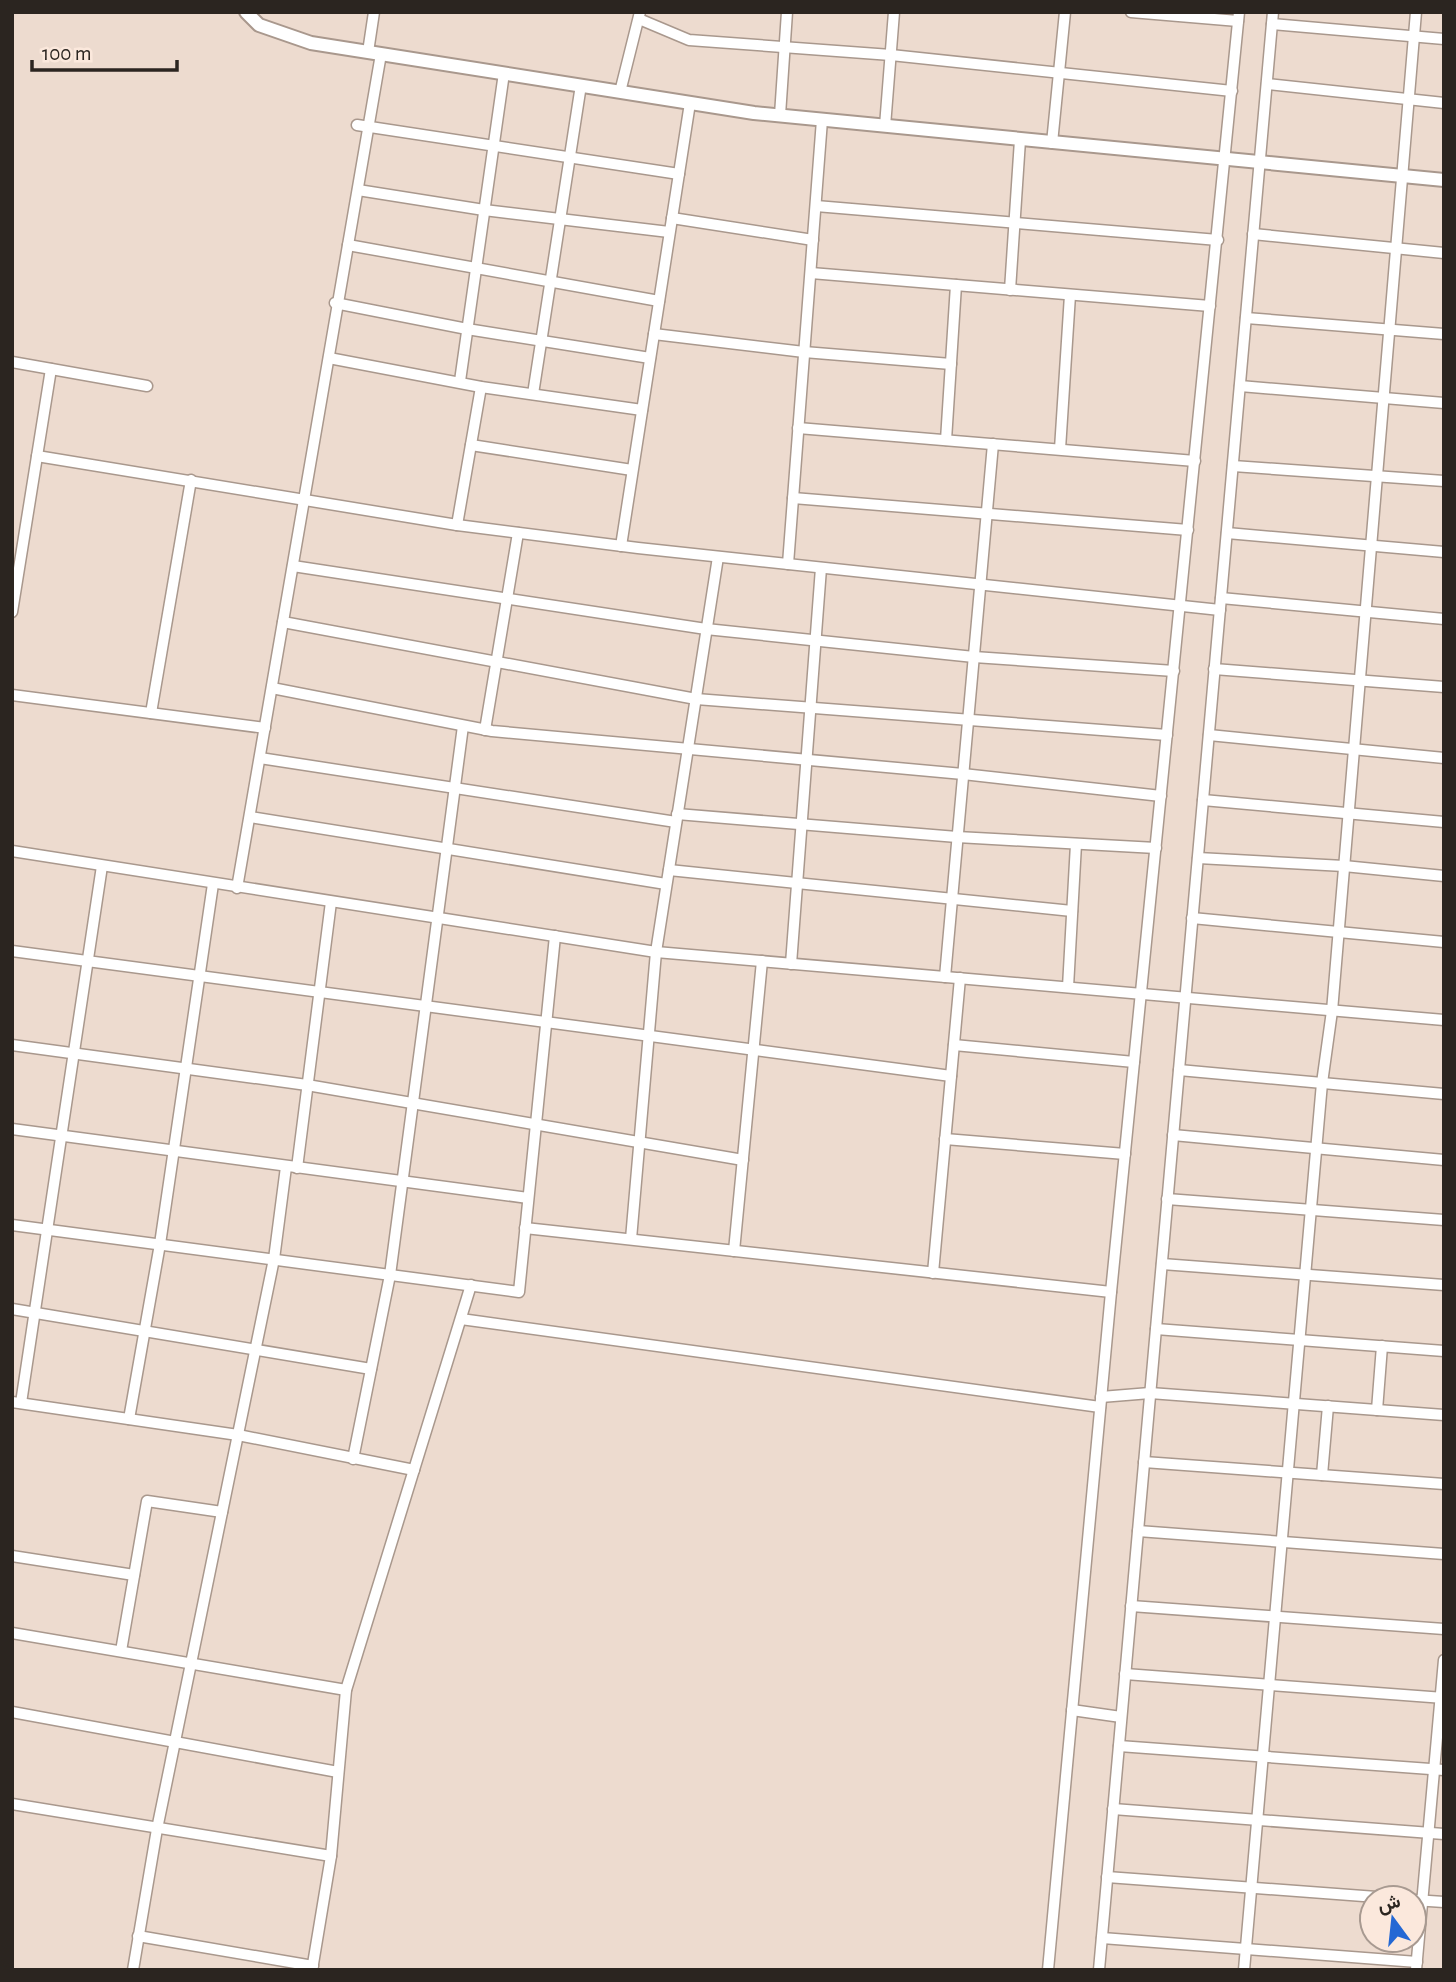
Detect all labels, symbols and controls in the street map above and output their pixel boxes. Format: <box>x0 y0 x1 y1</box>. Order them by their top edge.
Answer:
scale bar <box>32 28 177 72</box>
text: 100 m <box>42 43 92 64</box>
north arrow <box>1358 1884 1428 1954</box>
text: ش <box>1375 1892 1403 1917</box>

